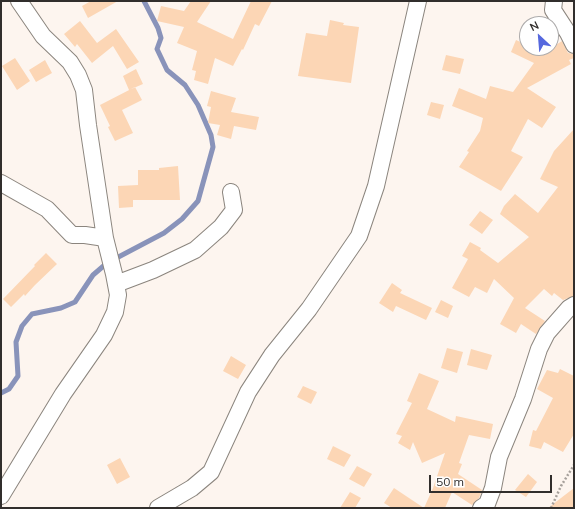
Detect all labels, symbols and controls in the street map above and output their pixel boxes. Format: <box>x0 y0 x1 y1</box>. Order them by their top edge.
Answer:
north arrow <box>519 16 559 56</box>
text: N <box>527 18 541 34</box>
scale bar <box>431 467 554 493</box>
text: 50 m <box>436 474 464 489</box>

